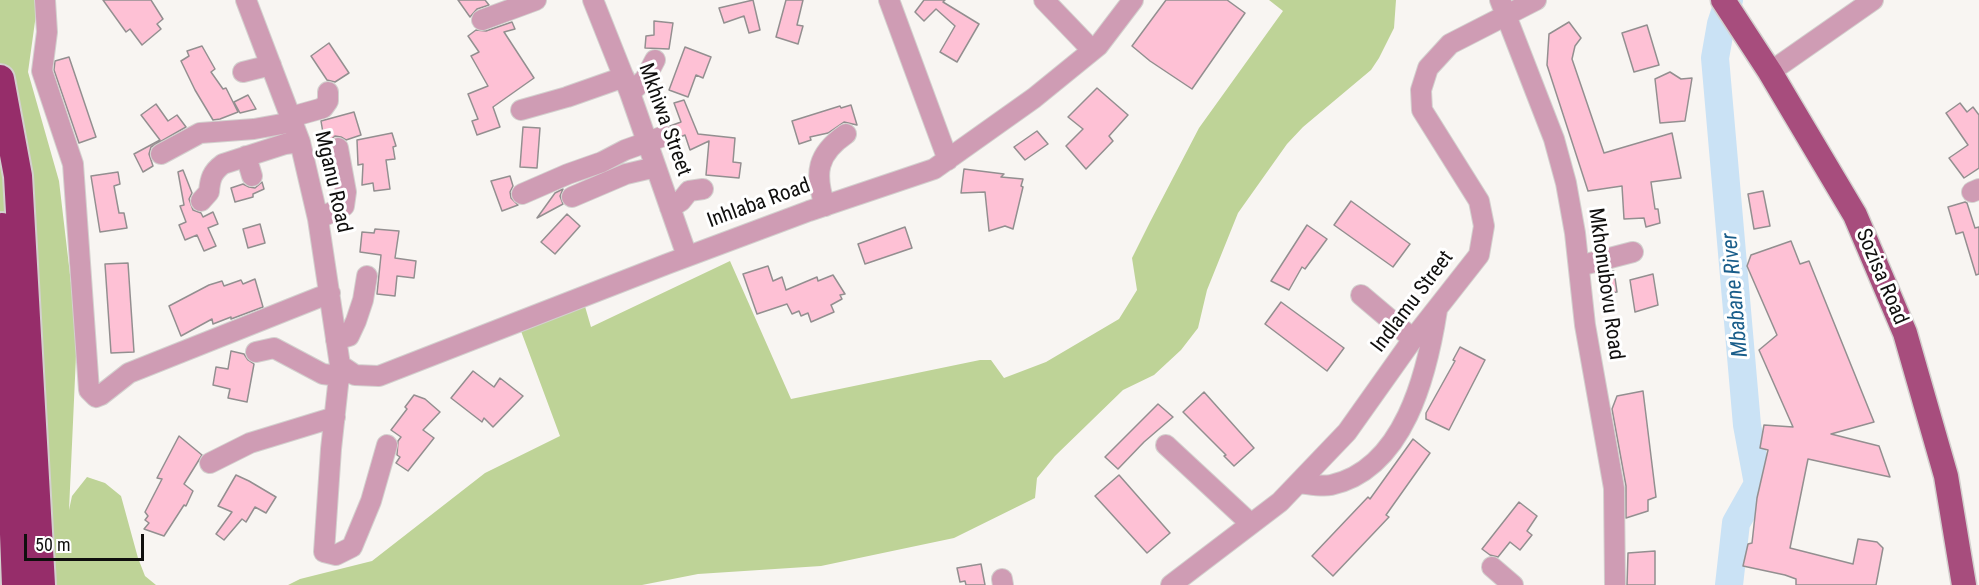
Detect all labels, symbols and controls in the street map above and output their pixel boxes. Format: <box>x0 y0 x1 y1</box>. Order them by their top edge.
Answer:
street label: Mkhiwa Street <box>632 60 696 180</box>
street label: Mganu Road <box>308 129 356 235</box>
street label: Inhlaba Road <box>704 174 814 234</box>
street label: Mkhonubovu Road <box>1582 206 1628 362</box>
street label: Sozisa Road <box>1849 225 1913 329</box>
water label: Mbabane River <box>1717 232 1755 358</box>
street label: Indlamu Street <box>1367 246 1459 358</box>
scale bar <box>27 522 147 560</box>
text: 50 m <box>35 534 70 555</box>

